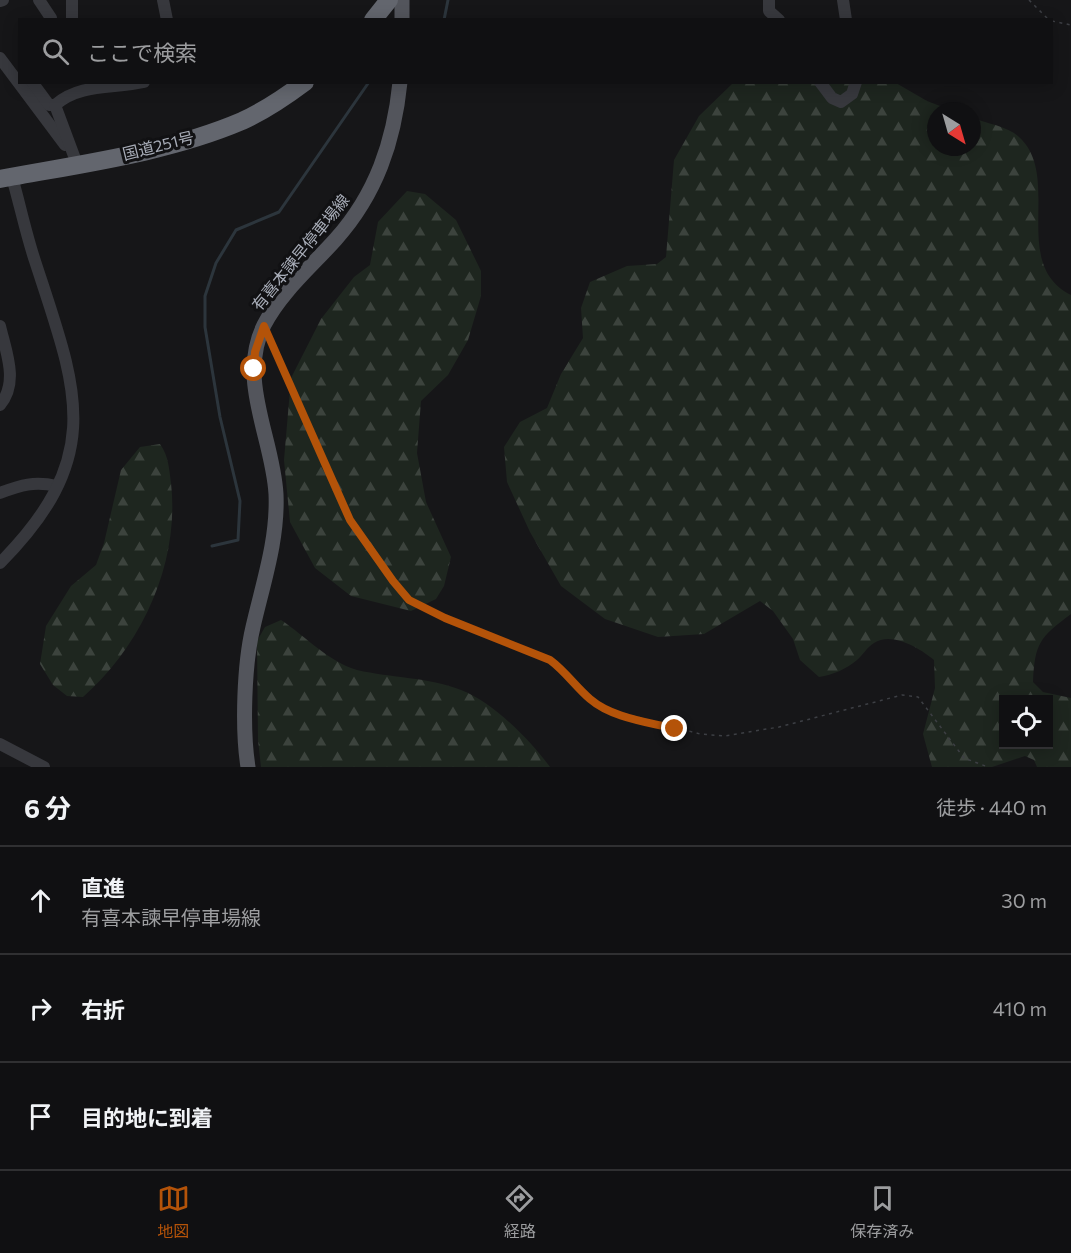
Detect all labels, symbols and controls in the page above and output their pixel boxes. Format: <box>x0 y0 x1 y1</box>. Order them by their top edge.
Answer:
search box <box>18 18 1053 84</box>
icon: search <box>39 35 72 68</box>
text: ここで検索 <box>87 39 197 66</box>
north arrow <box>927 102 981 156</box>
street label: 国道251号 <box>120 127 196 163</box>
street label: 有喜本諫早停車場線 <box>247 190 353 314</box>
route start <box>240 355 266 381</box>
map controls <box>999 695 1053 749</box>
button: locate <box>999 695 1053 749</box>
route end <box>661 715 687 741</box>
text: 6 分 <box>24 792 71 823</box>
text: 徒歩 · 440 m <box>936 795 1047 819</box>
text: 直進 <box>81 874 125 901</box>
icon: ahead <box>24 884 57 917</box>
text: 30 m <box>1001 888 1047 912</box>
text: 有喜本諫早停車場線 <box>81 905 261 929</box>
icon: right <box>24 992 57 1025</box>
text: 右折 <box>81 996 125 1023</box>
text: 410 m <box>993 996 1047 1020</box>
icon: arrive <box>24 1100 57 1133</box>
text: 目的地に到着 <box>81 1104 213 1131</box>
tab: 地図 <box>157 1182 190 1242</box>
tab: 経路 <box>503 1182 536 1242</box>
tab: 保存済み <box>850 1182 914 1242</box>

